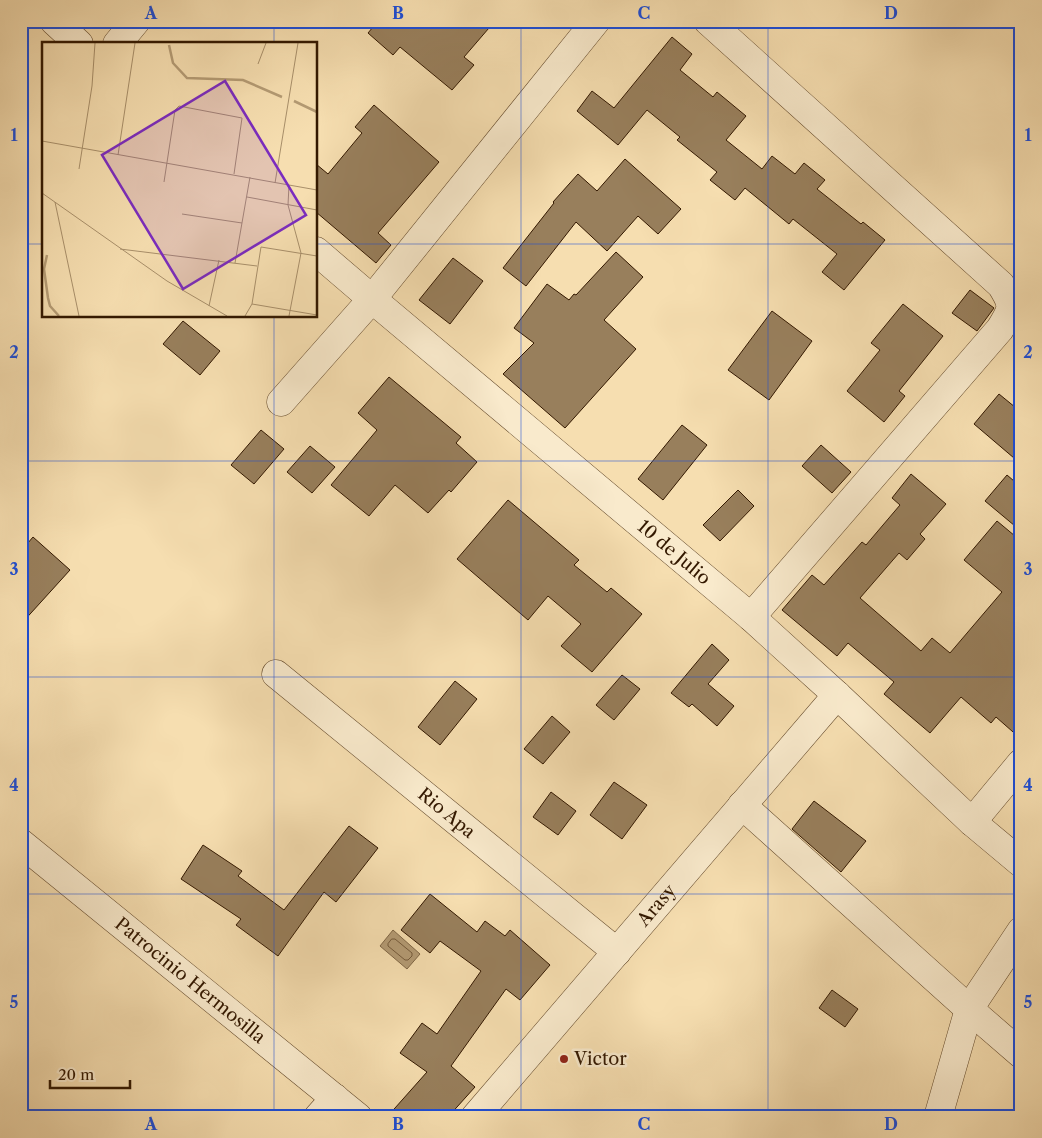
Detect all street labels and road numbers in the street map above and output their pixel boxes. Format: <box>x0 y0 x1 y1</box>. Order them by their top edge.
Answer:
street label: 10 de Julio <box>633 515 715 589</box>
street label: Rio Apa <box>413 783 480 843</box>
street label: Arasy <box>632 879 681 931</box>
street label: Patrocinio Hermosilla <box>110 913 270 1049</box>

